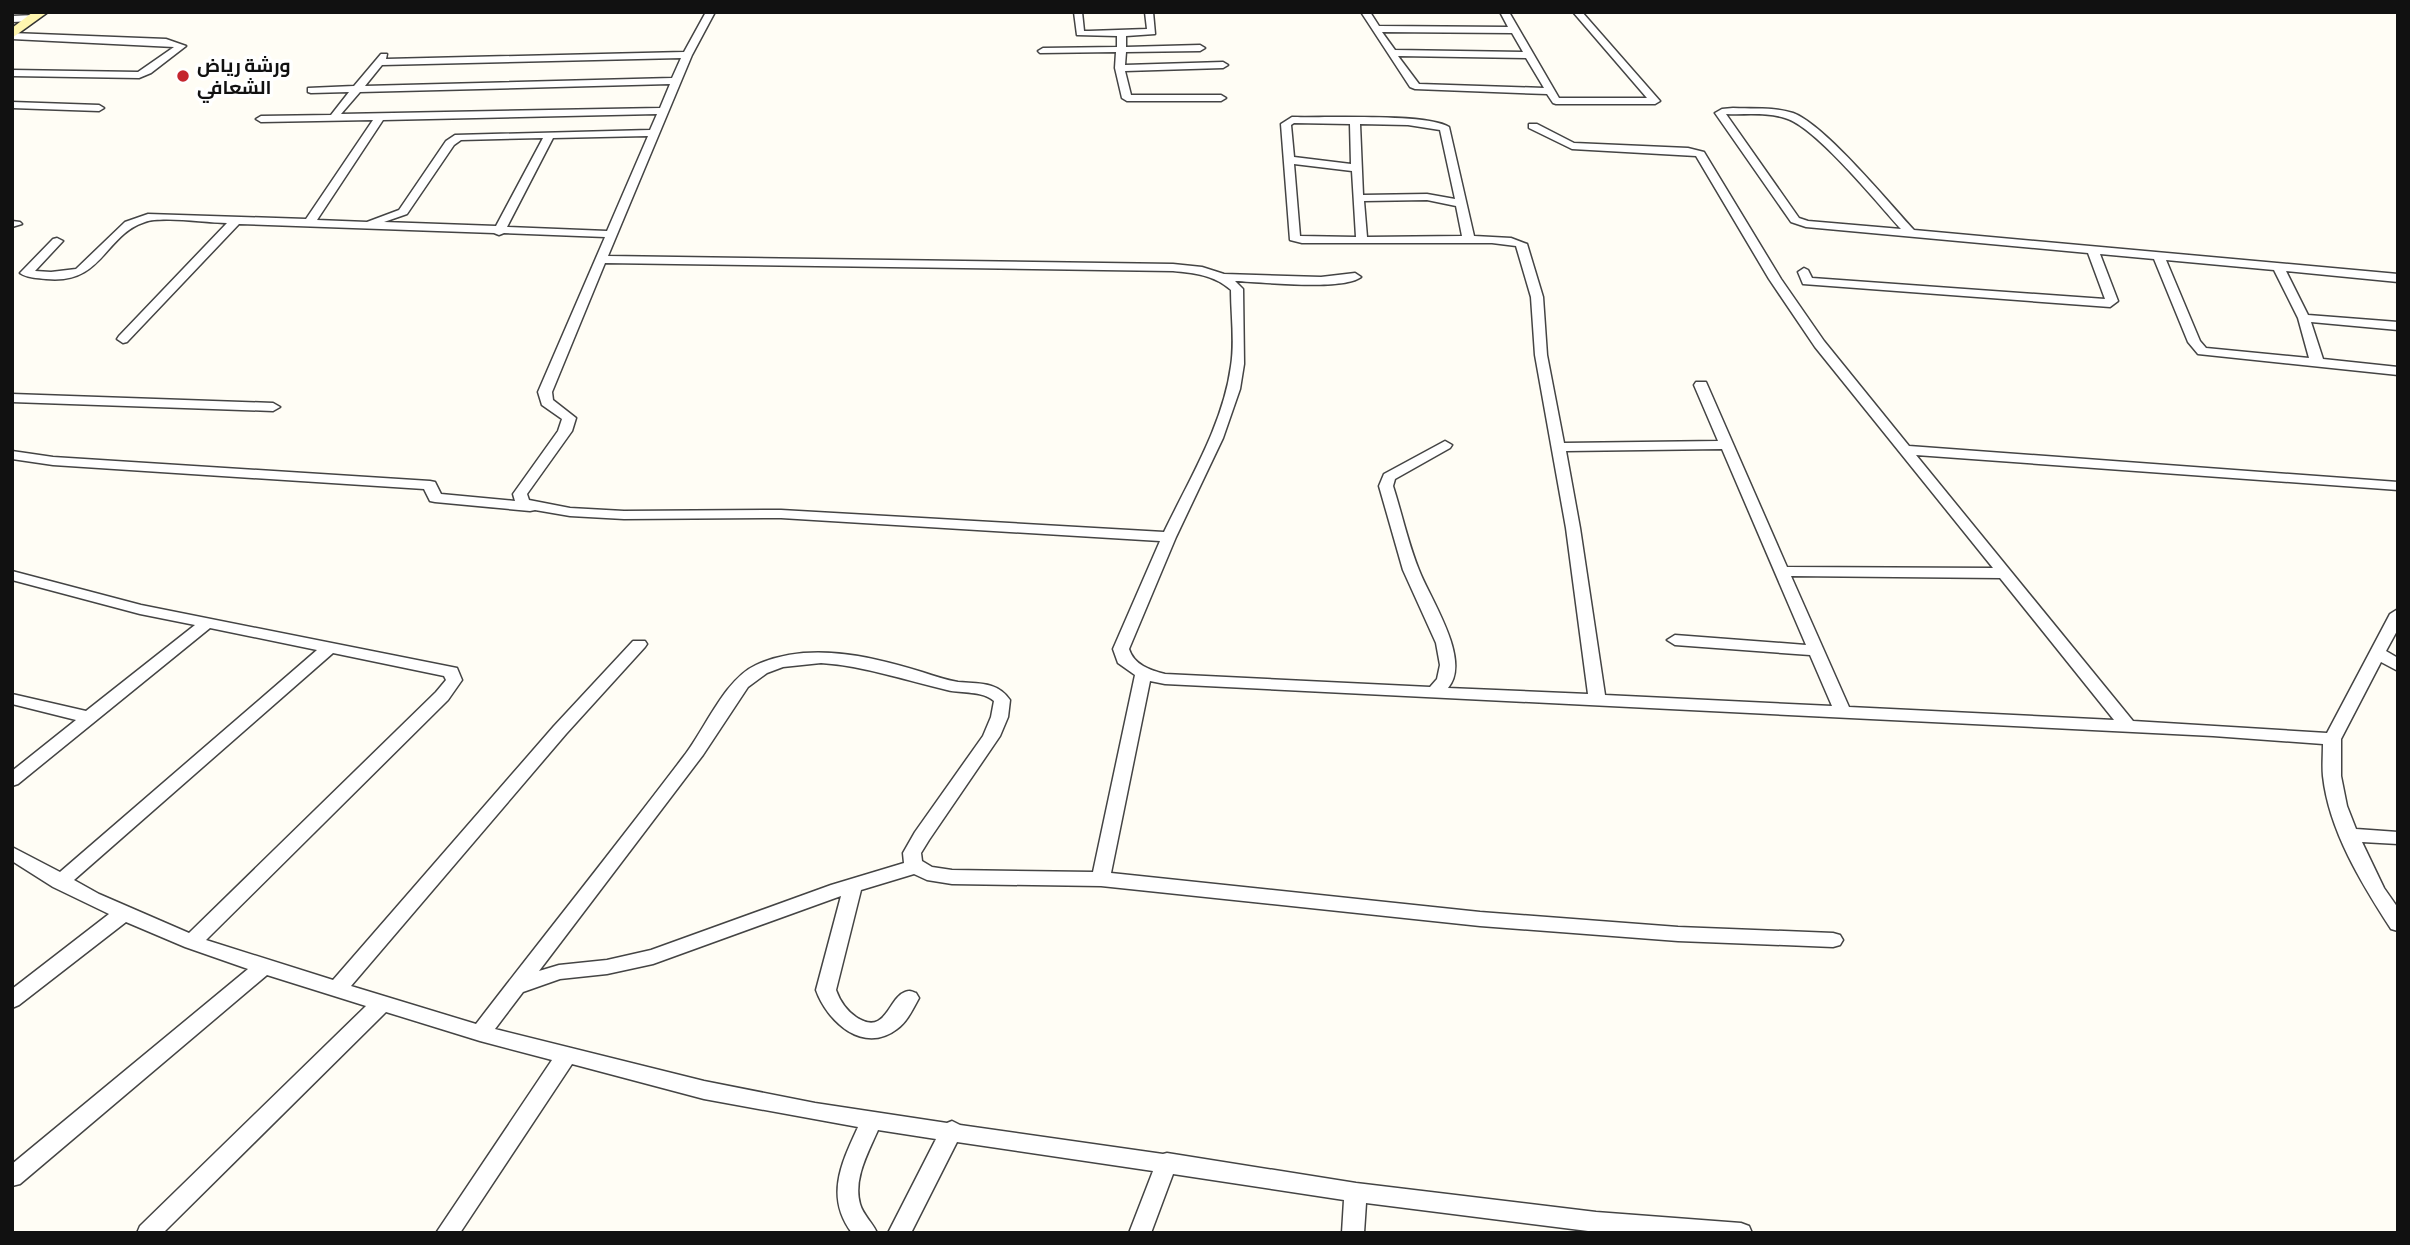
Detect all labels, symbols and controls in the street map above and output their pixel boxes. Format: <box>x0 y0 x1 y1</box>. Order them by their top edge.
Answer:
place label: ورشة رياض الشعافي <box>197 54 291 103</box>
marker: ورشة رياض الشعافي <box>175 68 191 84</box>

